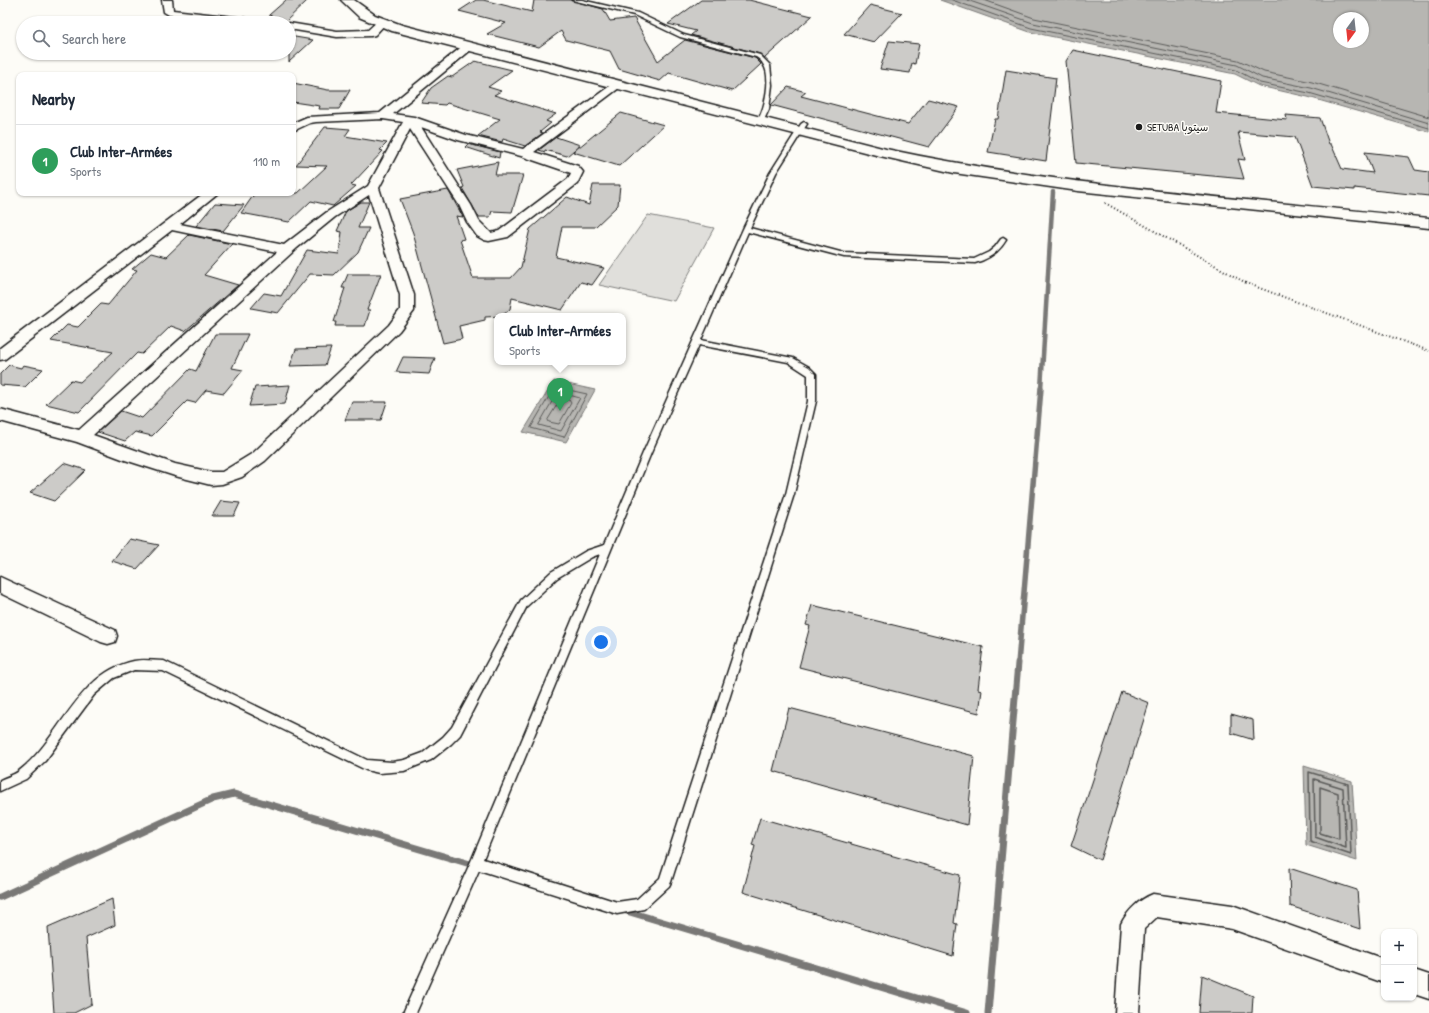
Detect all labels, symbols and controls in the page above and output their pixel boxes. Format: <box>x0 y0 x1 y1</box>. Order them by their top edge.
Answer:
north arrow <box>1333 12 1369 48</box>
search box <box>16 16 296 60</box>
icon: search <box>30 27 52 49</box>
text: Search here <box>62 28 126 49</box>
text: Nearby <box>32 87 75 110</box>
place label: SETUBA سيتوبا <box>1147 120 1208 135</box>
marker: SETUBA سيتوبا <box>1134 122 1144 132</box>
text: Club Inter-Armées <box>70 141 172 162</box>
text: 1 <box>43 152 47 170</box>
text: 110 m <box>253 152 280 170</box>
text: Sports <box>70 162 101 180</box>
popup <box>494 313 626 365</box>
text: Club Inter-Armées <box>509 320 611 341</box>
text: Sports <box>509 341 540 359</box>
pin: 1 <box>547 378 573 411</box>
your location <box>591 632 611 652</box>
map controls <box>1381 929 1417 1001</box>
button: + <box>1381 929 1417 965</box>
button: − <box>1381 965 1417 1001</box>

